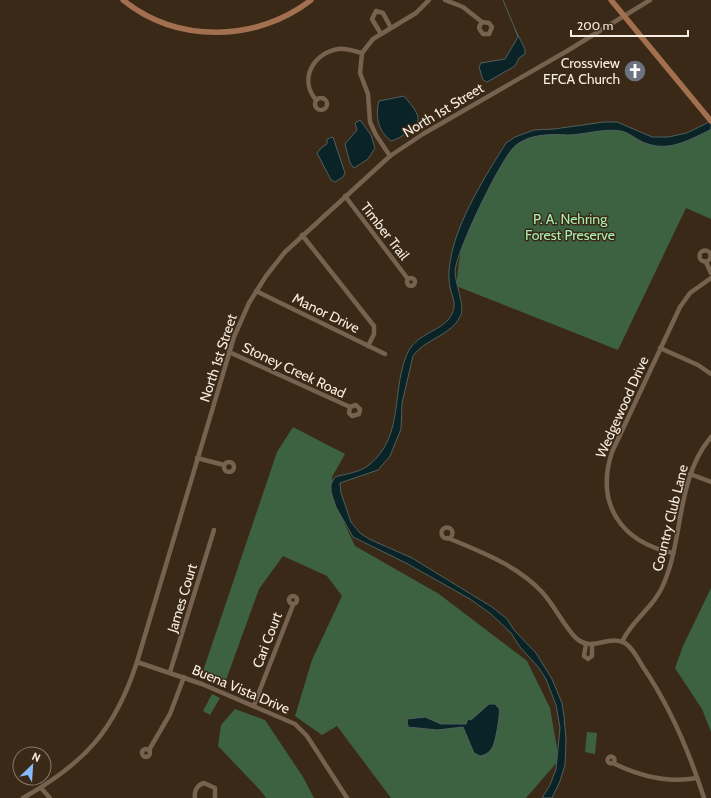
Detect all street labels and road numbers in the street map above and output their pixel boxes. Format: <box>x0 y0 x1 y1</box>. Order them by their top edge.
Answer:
street label: North 1st Street <box>399 79 487 141</box>
street label: Timber Trail <box>357 198 414 264</box>
street label: Manor Drive <box>289 289 363 337</box>
street label: North 1st Street <box>195 311 241 404</box>
street label: Stoney Creek Road <box>239 338 349 402</box>
street label: Wedgewood Drive <box>591 353 653 461</box>
street label: Country Club Lane <box>648 463 692 573</box>
street label: James Court <box>163 561 201 636</box>
street label: Cari Court <box>248 609 286 671</box>
street label: Buena Vista Drive <box>189 660 293 718</box>

